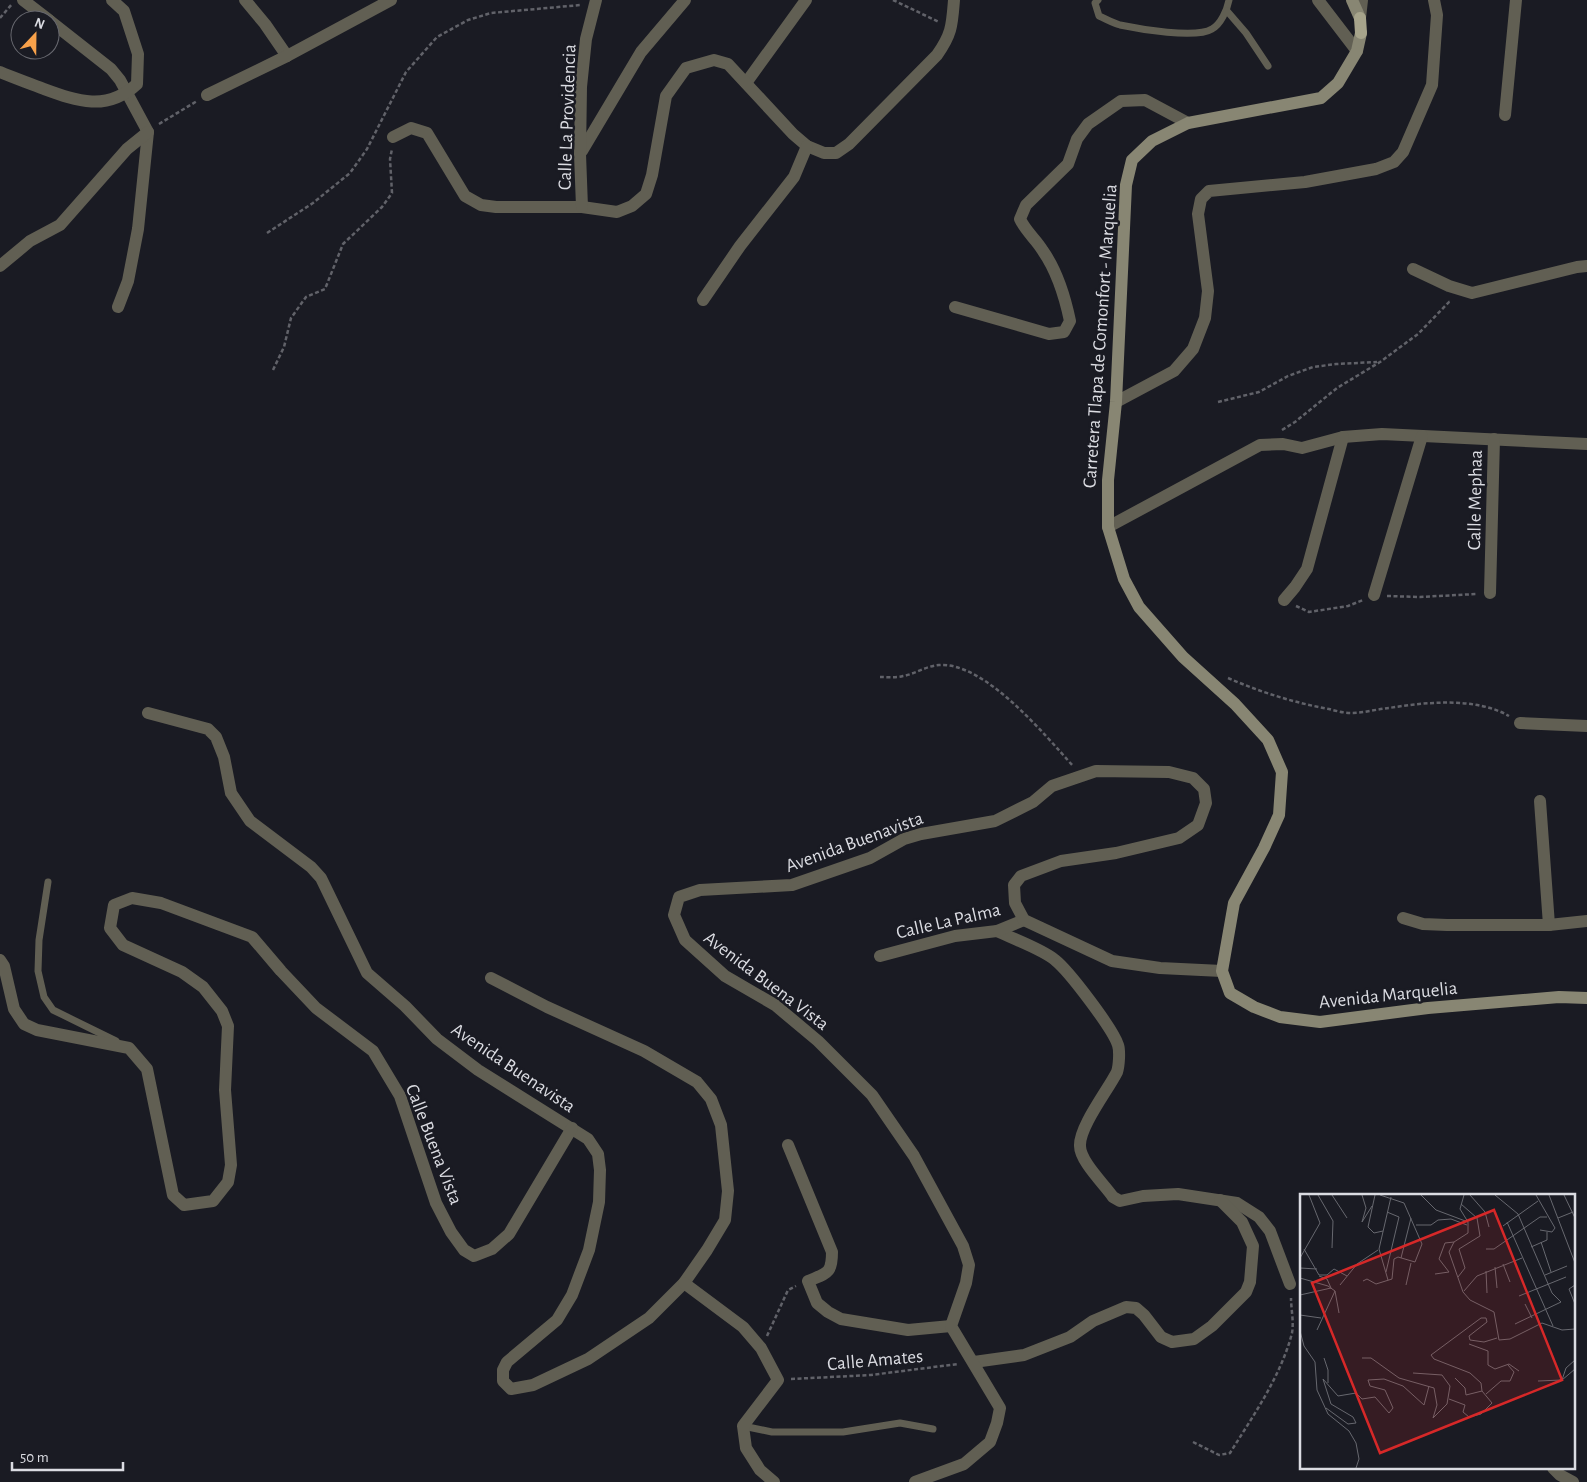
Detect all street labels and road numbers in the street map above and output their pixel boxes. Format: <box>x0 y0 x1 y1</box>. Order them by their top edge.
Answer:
street label: Calle La Providencia <box>555 43 580 190</box>
street label: Carretera Tlapa de Comonfort - Marquelia <box>1080 183 1121 489</box>
street label: Calle Mephaa <box>1465 449 1486 550</box>
street label: Avenida Buenavista <box>783 809 926 876</box>
street label: Calle La Palma <box>894 900 1003 943</box>
street label: Avenida Buena Vista <box>700 928 832 1034</box>
street label: Avenida Marquelia <box>1318 979 1458 1012</box>
street label: Avenida Buenavista <box>448 1020 579 1117</box>
street label: Calle Buena Vista <box>402 1082 465 1208</box>
street label: Calle Amates <box>826 1347 924 1374</box>

